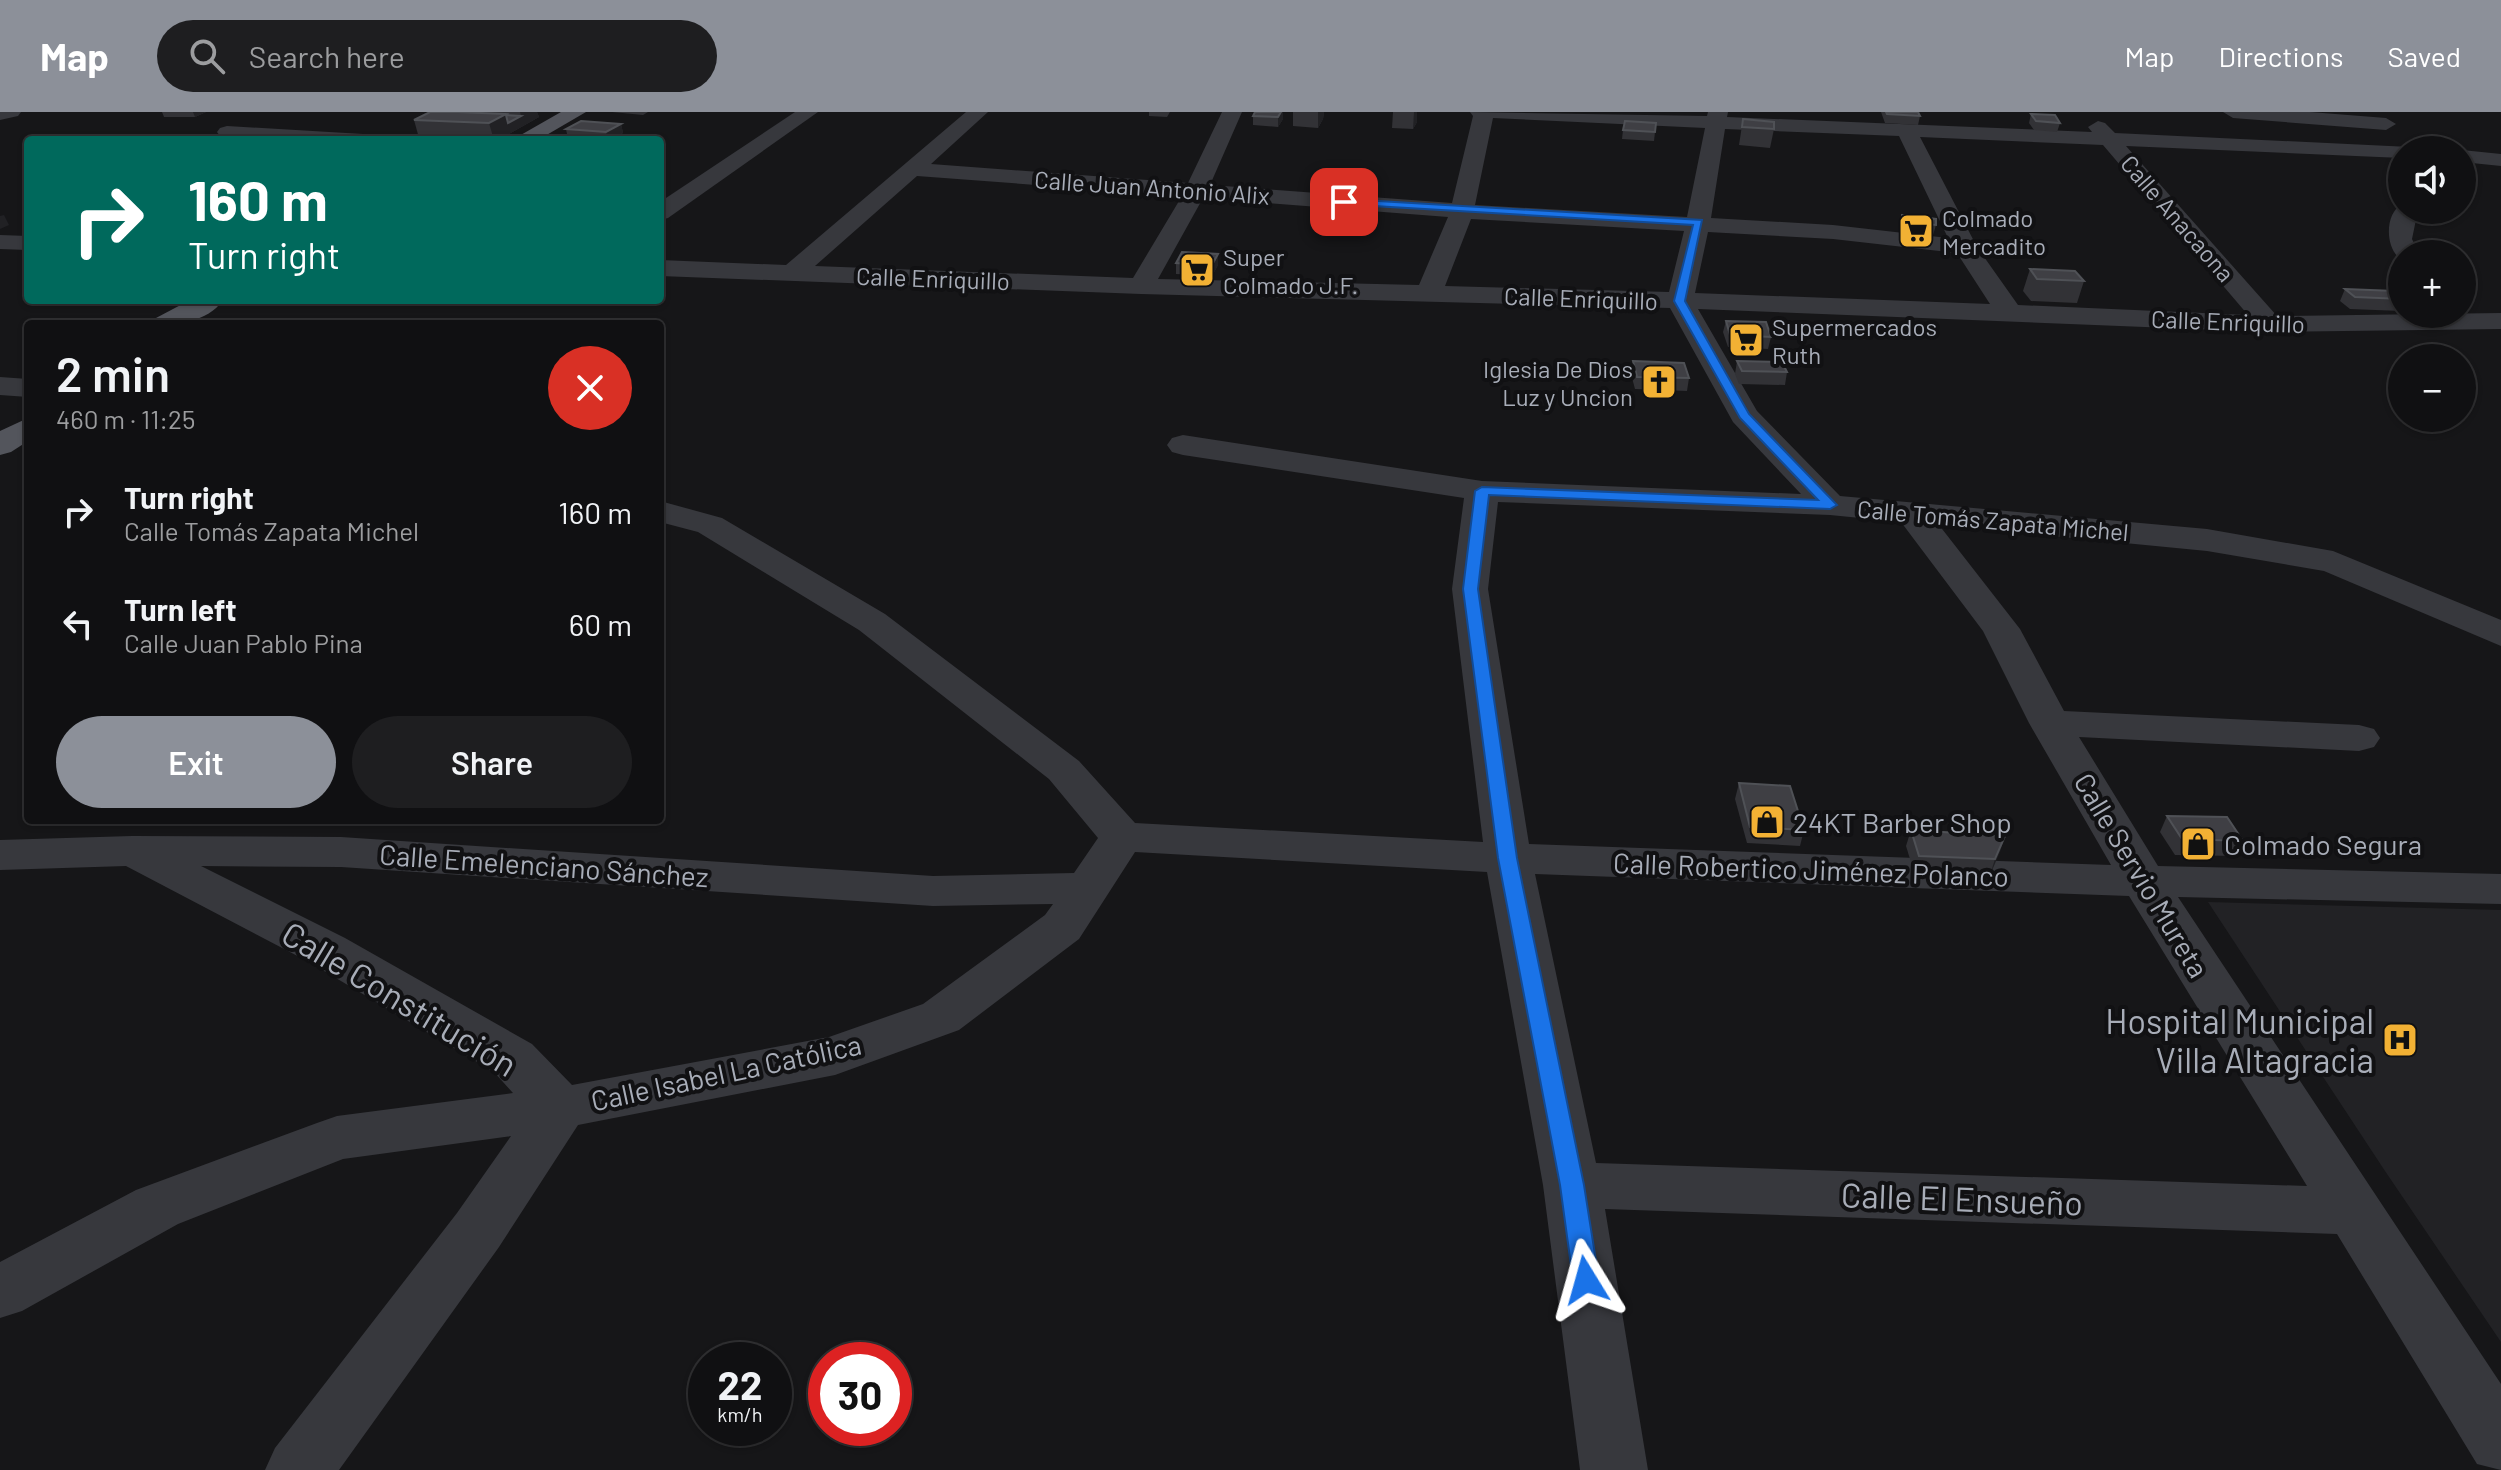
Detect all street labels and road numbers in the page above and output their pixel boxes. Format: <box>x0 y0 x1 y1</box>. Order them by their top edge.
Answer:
street label: Calle Anacaona <box>2115 149 2241 287</box>
street label: Calle Juan Antonio Alix <box>1033 164 1271 210</box>
street label: Calle Enriquillo <box>856 261 1010 295</box>
street label: Calle Enriquillo <box>1504 281 1658 315</box>
street label: Calle Enriquillo <box>2151 304 2305 338</box>
street label: Calle Tomás Zapata Michel <box>1856 494 2130 546</box>
street label: Calle Servio Mureta <box>2068 767 2216 983</box>
street label: Calle Emelenciano Sánchez <box>378 837 710 893</box>
street label: Calle Robertico Jiménez Polanco <box>1613 845 2009 893</box>
street label: Calle Constitución <box>275 912 525 1084</box>
street label: Calle Isabel La Católica <box>588 1027 864 1117</box>
street label: Calle El Ensueño <box>1840 1173 2084 1223</box>

